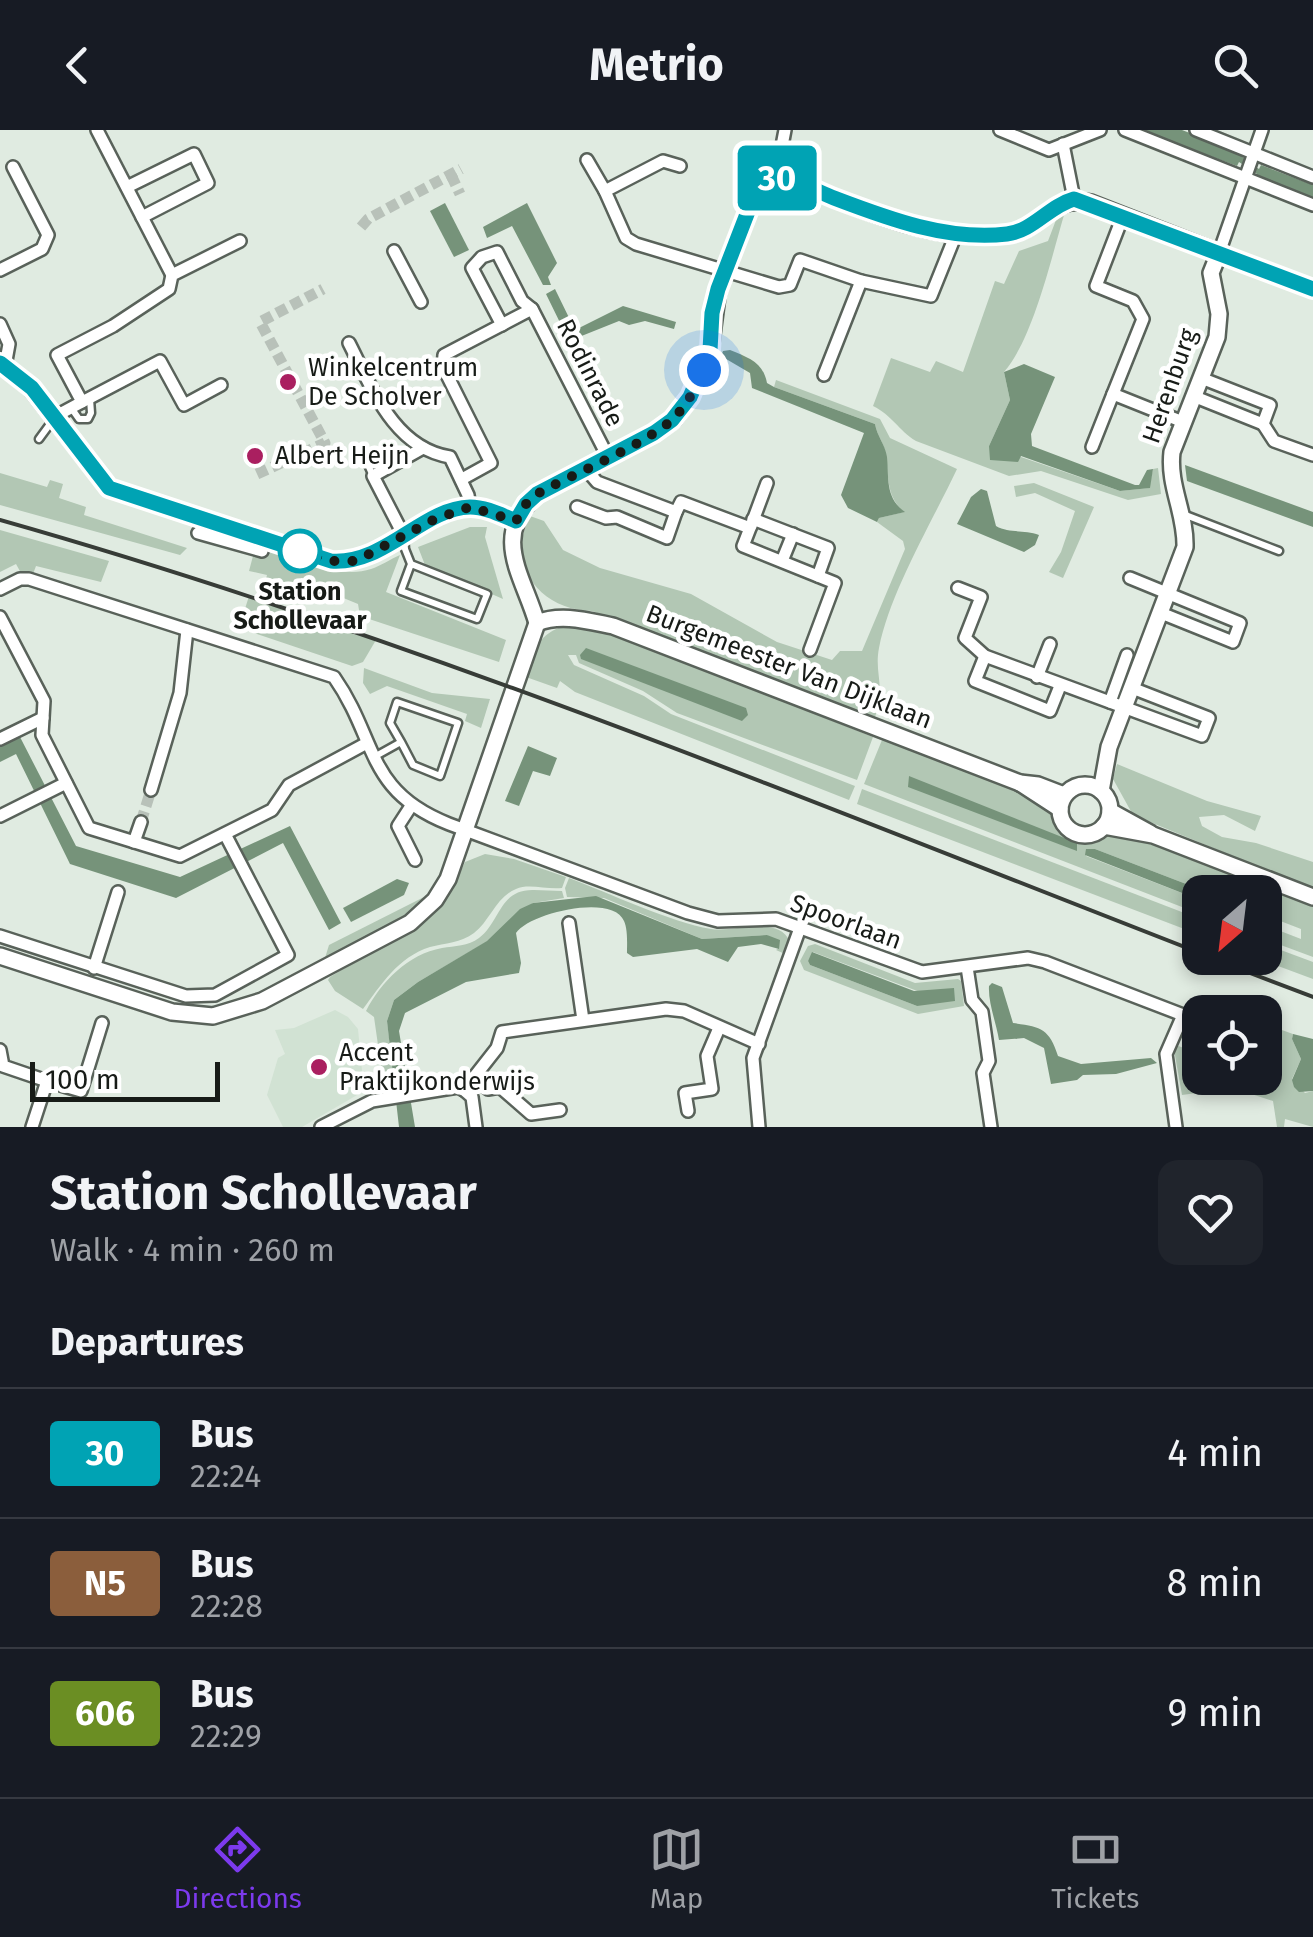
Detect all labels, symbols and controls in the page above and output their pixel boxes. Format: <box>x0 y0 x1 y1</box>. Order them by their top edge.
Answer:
icon: back <box>50 38 105 93</box>
text: Metrio <box>589 38 724 92</box>
icon: search <box>1208 38 1263 93</box>
line badge: 30 <box>732 145 822 210</box>
text: 30 <box>758 157 796 199</box>
street label: Rodinrade <box>550 314 630 432</box>
street label: Herenburg <box>1136 325 1204 447</box>
your location <box>679 345 729 395</box>
place label: Winkelcentrum De Scholver <box>308 353 478 412</box>
marker: Winkelcentrum De Scholver <box>277 371 299 393</box>
place label: Albert Heijn <box>275 441 410 471</box>
marker: Albert Heijn <box>244 445 266 467</box>
marker: Station Schollevaar <box>279 530 321 572</box>
place label: Station Schollevaar <box>233 577 368 636</box>
street label: Burgemeester Van Dijklaan <box>642 599 936 735</box>
north arrow <box>1182 875 1282 975</box>
map controls <box>1182 875 1282 1095</box>
street label: Spoorlaan <box>786 888 906 956</box>
button: locate <box>1182 995 1282 1095</box>
place label: Accent Praktijkonderwijs <box>339 1038 535 1097</box>
marker: Accent Praktijkonderwijs <box>308 1056 330 1078</box>
scale bar <box>30 1057 220 1101</box>
text: 100 m <box>45 1063 120 1096</box>
button: heart <box>1158 1160 1263 1265</box>
text: Station Schollevaar <box>50 1164 477 1222</box>
text: Walk · 4 min · 260 m <box>50 1231 335 1269</box>
text: Departures <box>50 1319 244 1365</box>
text: Bus <box>190 1411 254 1457</box>
text: 4 min <box>1167 1430 1263 1476</box>
text: 30 <box>86 1432 124 1474</box>
text: 22:24 <box>190 1457 261 1495</box>
text: Bus <box>190 1541 254 1587</box>
text: 8 min <box>1166 1560 1263 1606</box>
text: N5 <box>84 1562 126 1604</box>
text: 22:28 <box>190 1587 263 1625</box>
text: Bus <box>190 1671 254 1717</box>
text: 9 min <box>1167 1690 1263 1736</box>
text: 606 <box>75 1692 135 1734</box>
text: 22:29 <box>190 1717 262 1755</box>
tab: Directions <box>174 1822 302 1915</box>
tab: Map <box>649 1822 704 1915</box>
tab: Tickets <box>1051 1822 1139 1915</box>

